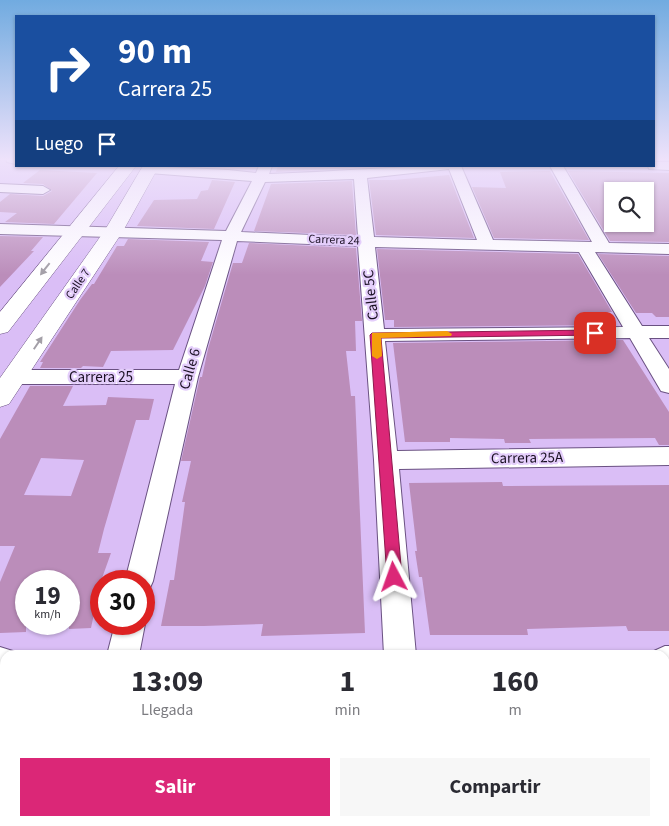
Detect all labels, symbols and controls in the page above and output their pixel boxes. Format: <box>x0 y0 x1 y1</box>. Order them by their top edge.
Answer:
text: 90 m <box>118 27 192 77</box>
icon: right <box>35 35 100 100</box>
text: Carrera 25 <box>118 73 212 105</box>
icon: arrive <box>93 130 121 158</box>
text: Luego <box>35 131 83 158</box>
map controls <box>604 182 654 232</box>
button: search <box>604 182 654 232</box>
street label: Carrera 24 <box>308 231 360 249</box>
one-way arrow <box>40 263 50 276</box>
street label: Calle 7 <box>62 265 94 303</box>
street label: Calle 5C <box>358 268 384 321</box>
pin <box>574 312 616 354</box>
icon: arrive <box>581 319 609 347</box>
one-way arrow <box>33 337 43 350</box>
street label: Calle 6 <box>174 346 206 392</box>
street label: Carrera 25 <box>69 367 133 388</box>
street label: Carrera 25A <box>491 447 564 469</box>
position arrow <box>367 550 419 602</box>
speed limit sign: 30 <box>90 570 155 635</box>
text: 19 <box>34 578 61 614</box>
text: km/h <box>34 606 61 623</box>
text: 13:09 <box>131 660 203 703</box>
text: 1 <box>339 660 355 703</box>
text: 160 <box>491 660 539 703</box>
text: Llegada <box>141 699 193 721</box>
text: min <box>334 699 360 721</box>
text: m <box>509 699 522 721</box>
button: Salir <box>20 758 330 816</box>
button: Compartir <box>340 758 650 816</box>

